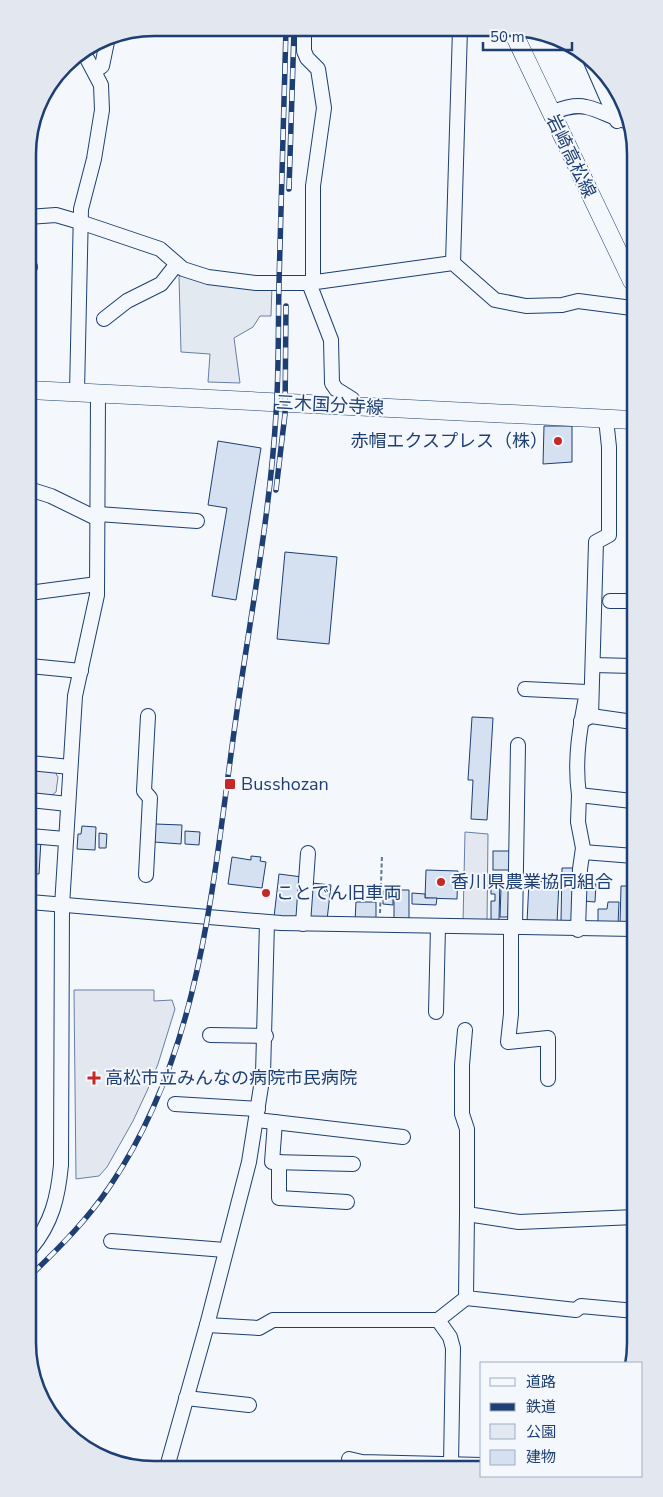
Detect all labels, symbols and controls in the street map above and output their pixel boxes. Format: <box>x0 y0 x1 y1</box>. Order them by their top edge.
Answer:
scale bar <box>483 20 572 52</box>
text: 50 m <box>490 27 525 47</box>
street label: 岩崎高松線 <box>540 110 602 202</box>
street label: 三木国分寺線 <box>275 390 385 420</box>
place label: 赤帽エクスプレス（株） <box>351 429 548 453</box>
marker: 赤帽エクスプレス（株） <box>552 435 564 447</box>
place label: Busshozan <box>241 772 329 796</box>
marker: Busshozan <box>223 777 237 791</box>
place label: 香川県農業協同組合 <box>451 870 613 894</box>
marker: 香川県農業協同組合 <box>435 876 447 888</box>
place label: ことでん旧車両 <box>276 881 401 905</box>
marker: ことでん旧車両 <box>260 887 272 899</box>
place label: 高松市立みんなの病院市民病院 <box>105 1066 357 1090</box>
marker: 高松市立みんなの病院市民病院 <box>87 1071 101 1085</box>
legend <box>480 1362 643 1477</box>
text: 道路 <box>526 1372 556 1392</box>
text: 鉄道 <box>526 1397 556 1417</box>
text: 公園 <box>526 1422 556 1442</box>
text: 建物 <box>526 1447 556 1467</box>

